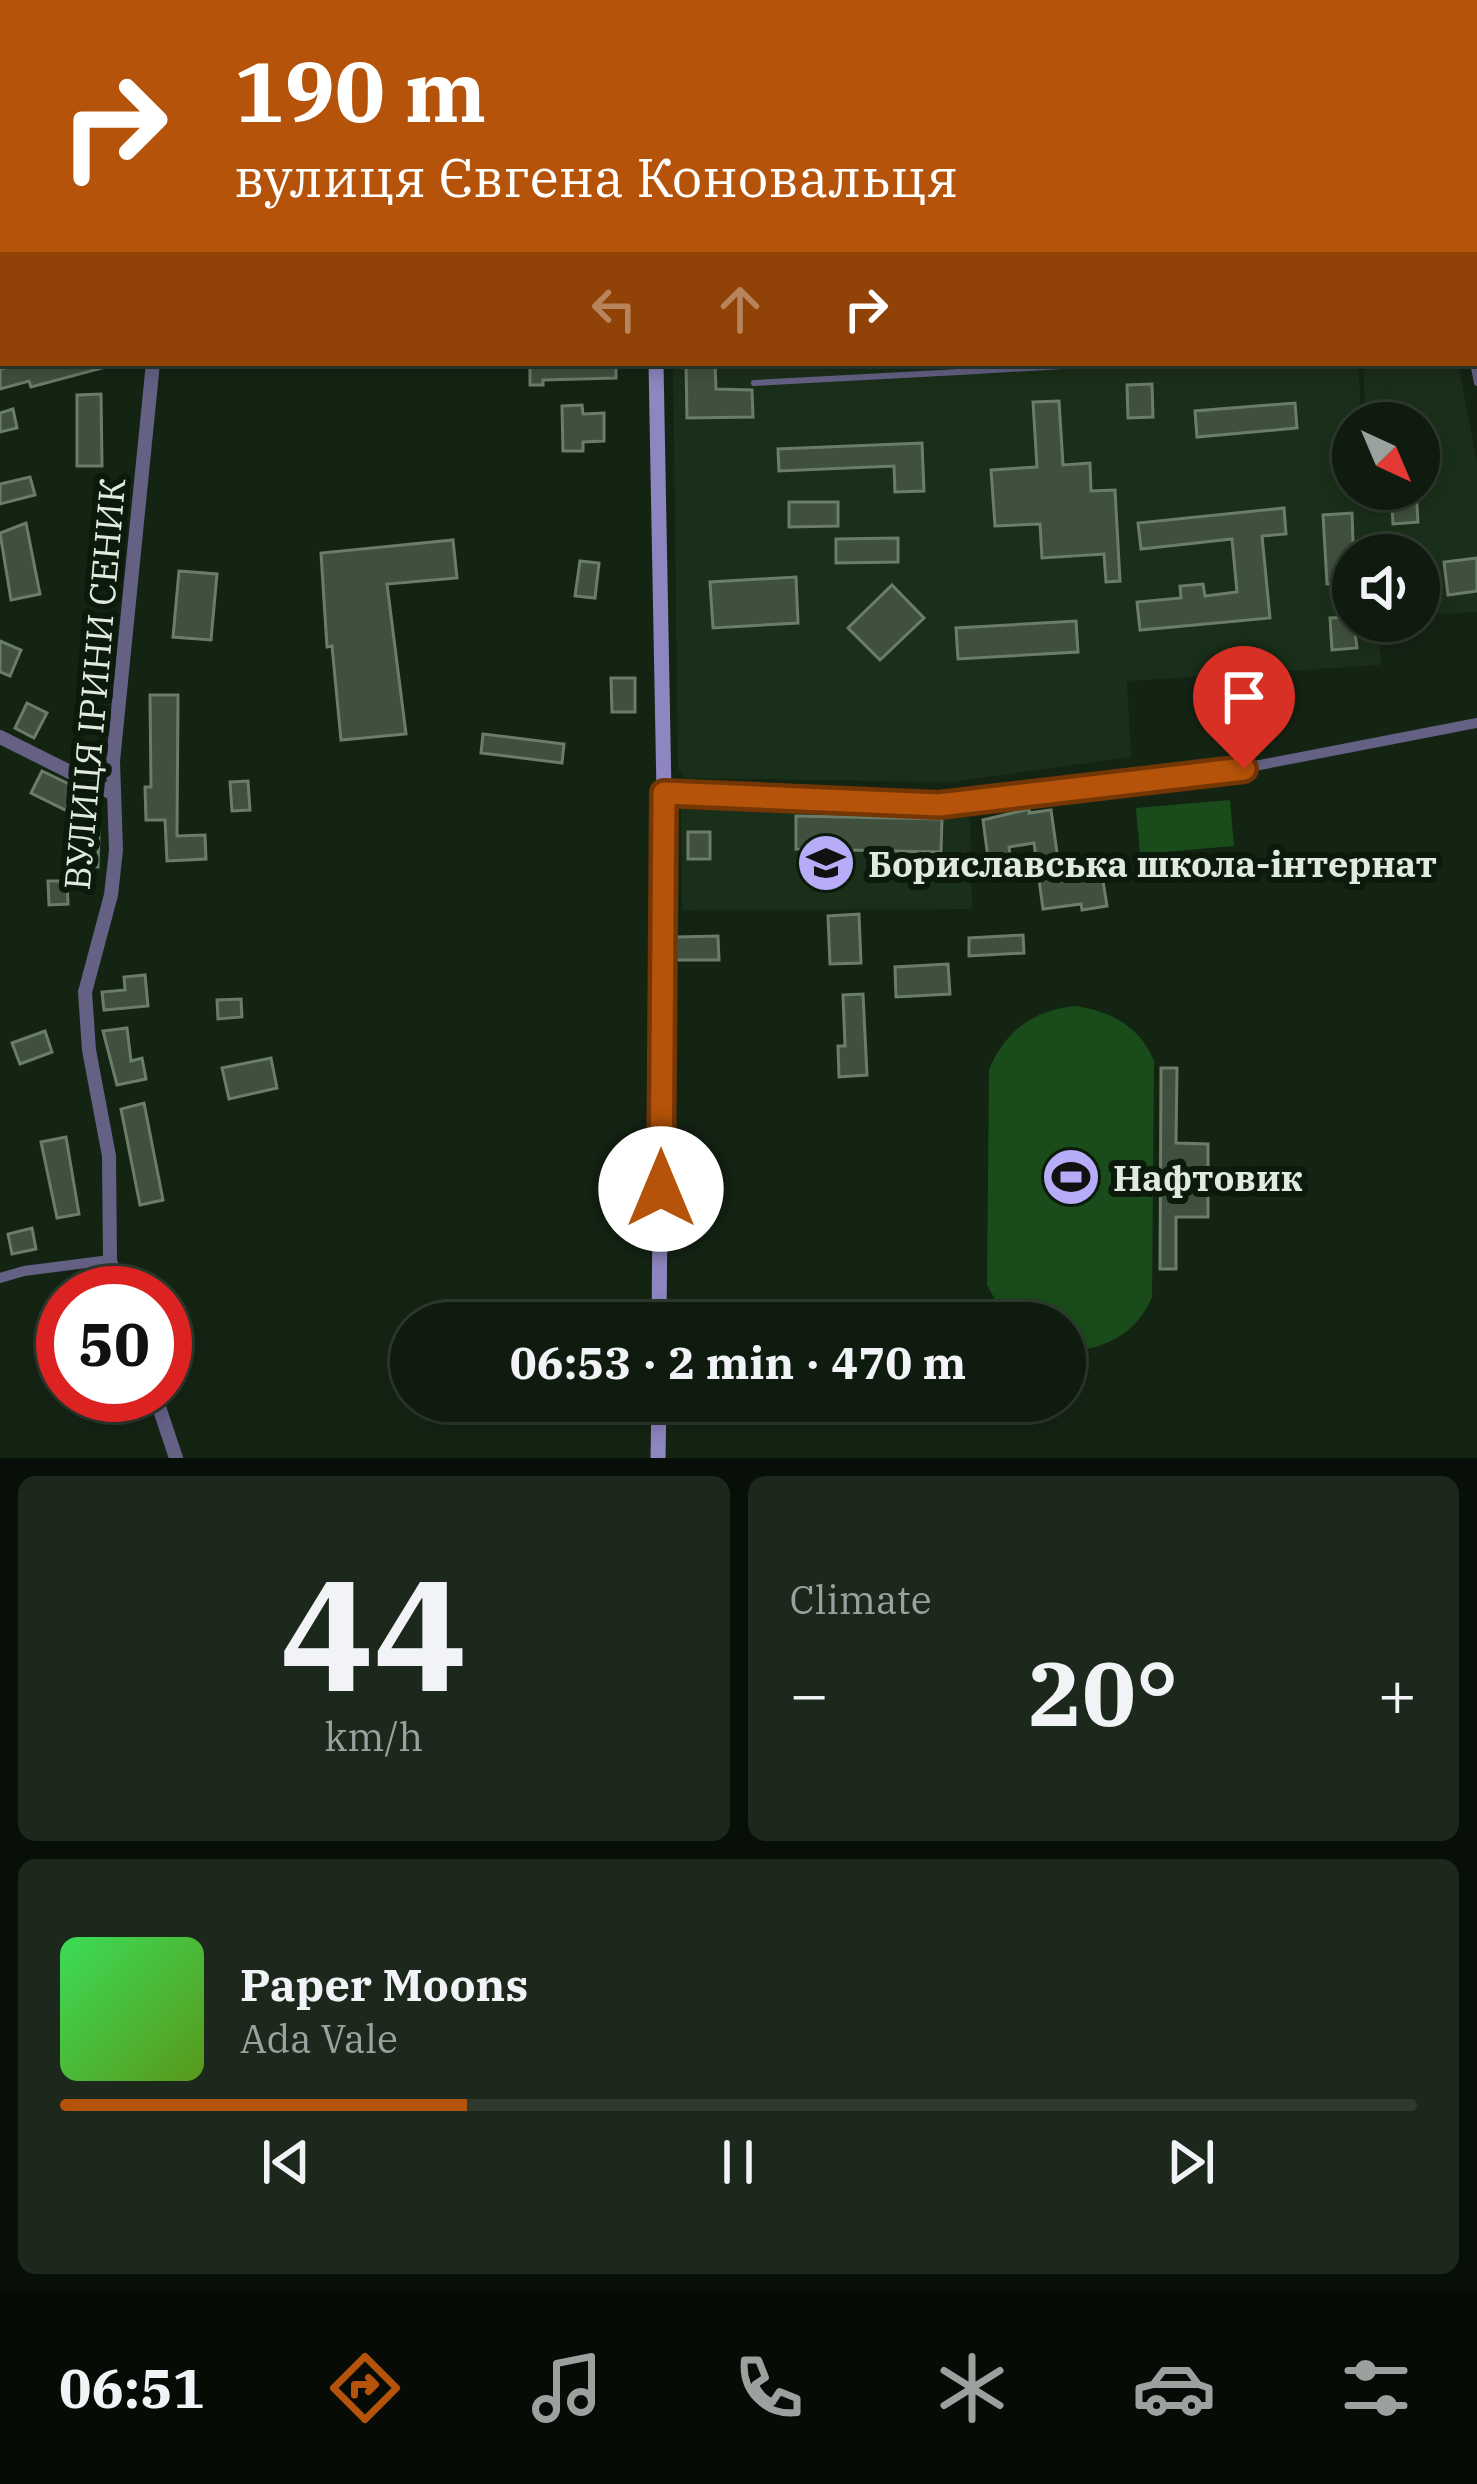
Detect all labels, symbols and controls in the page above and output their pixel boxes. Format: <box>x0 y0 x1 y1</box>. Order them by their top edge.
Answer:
text: 190 m <box>234 36 486 145</box>
icon: right <box>36 48 192 204</box>
text: вулиця Євгена Коновальця <box>234 142 958 212</box>
icon: left <box>581 276 647 342</box>
icon: ahead <box>707 276 773 342</box>
icon: right <box>833 276 899 342</box>
north arrow <box>1332 402 1440 510</box>
map controls <box>1332 402 1440 642</box>
street label: ВУЛИЦЯ ІРИНИ СЕНИК <box>53 476 135 892</box>
button: sound <box>1332 534 1440 642</box>
pin <box>1193 646 1295 769</box>
icon: arrive <box>1211 664 1277 730</box>
school or university icon: Бориславська школа-інтернат <box>795 832 857 894</box>
place label: Бориславська школа-інтернат <box>868 840 1437 887</box>
position arrow <box>598 1126 724 1252</box>
sports icon: Нафтовик <box>1040 1146 1102 1208</box>
place label: Нафтовик <box>1113 1154 1303 1201</box>
speed limit sign: 50 <box>36 1266 192 1422</box>
text: 06:53 · 2 min · 470 m <box>510 1333 966 1391</box>
text: 44 <box>280 1531 467 1734</box>
text: Climate <box>790 1574 932 1625</box>
text: 20° <box>1028 1634 1178 1751</box>
text: − <box>790 1650 829 1736</box>
text: + <box>1377 1650 1417 1736</box>
text: km/h <box>324 1711 423 1762</box>
text: Paper Moons <box>240 1955 528 2013</box>
text: Ada Vale <box>240 2013 398 2064</box>
icon: previous <box>253 2129 319 2195</box>
icon: pause <box>705 2129 771 2195</box>
icon: next <box>1158 2129 1224 2195</box>
icon: directions <box>323 2346 407 2430</box>
icon: music <box>525 2346 609 2430</box>
icon: phone <box>727 2346 811 2430</box>
icon: climate <box>930 2346 1014 2430</box>
icon: car <box>1132 2346 1216 2430</box>
icon: filters <box>1334 2346 1418 2430</box>
text: 06:51 <box>59 2353 205 2423</box>

